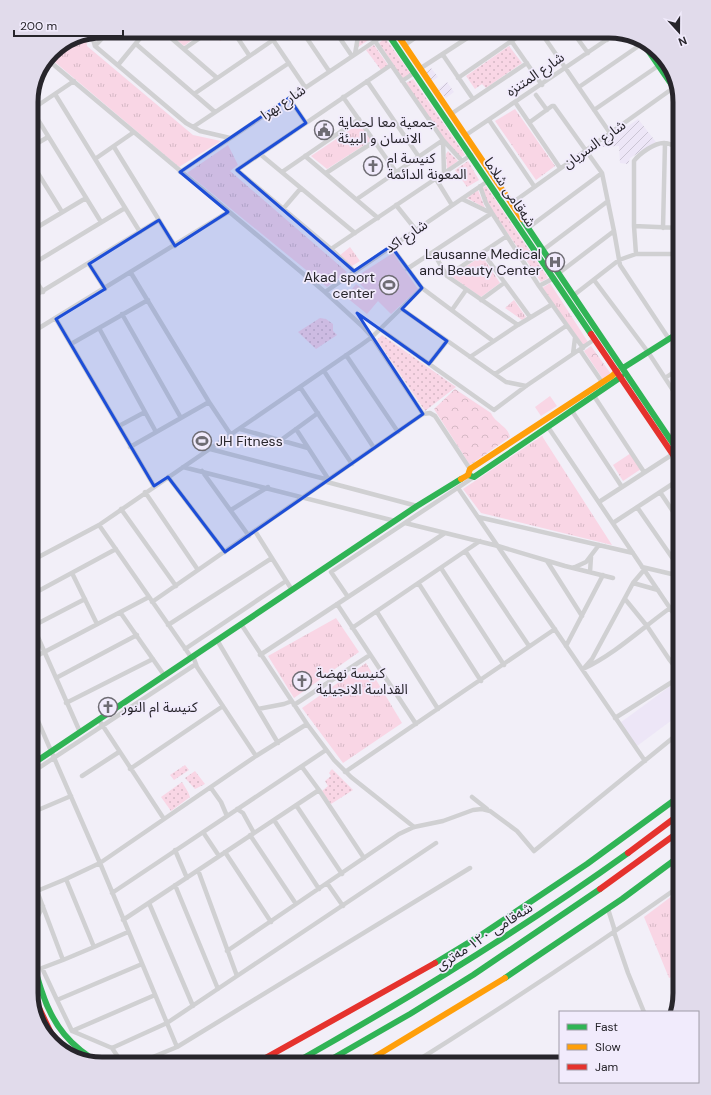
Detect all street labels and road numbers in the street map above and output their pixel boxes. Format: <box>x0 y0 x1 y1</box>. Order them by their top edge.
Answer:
street label: شارع المتنزه <box>502 48 569 102</box>
street label: شارع بهرا <box>257 80 310 125</box>
street label: شارع السريان <box>559 116 630 174</box>
street label: شەقامی شلاما <box>480 154 540 230</box>
street label: شارع اكد <box>381 215 432 258</box>
street label: شەقامی ١٢٠ مەتری <box>432 898 536 974</box>

